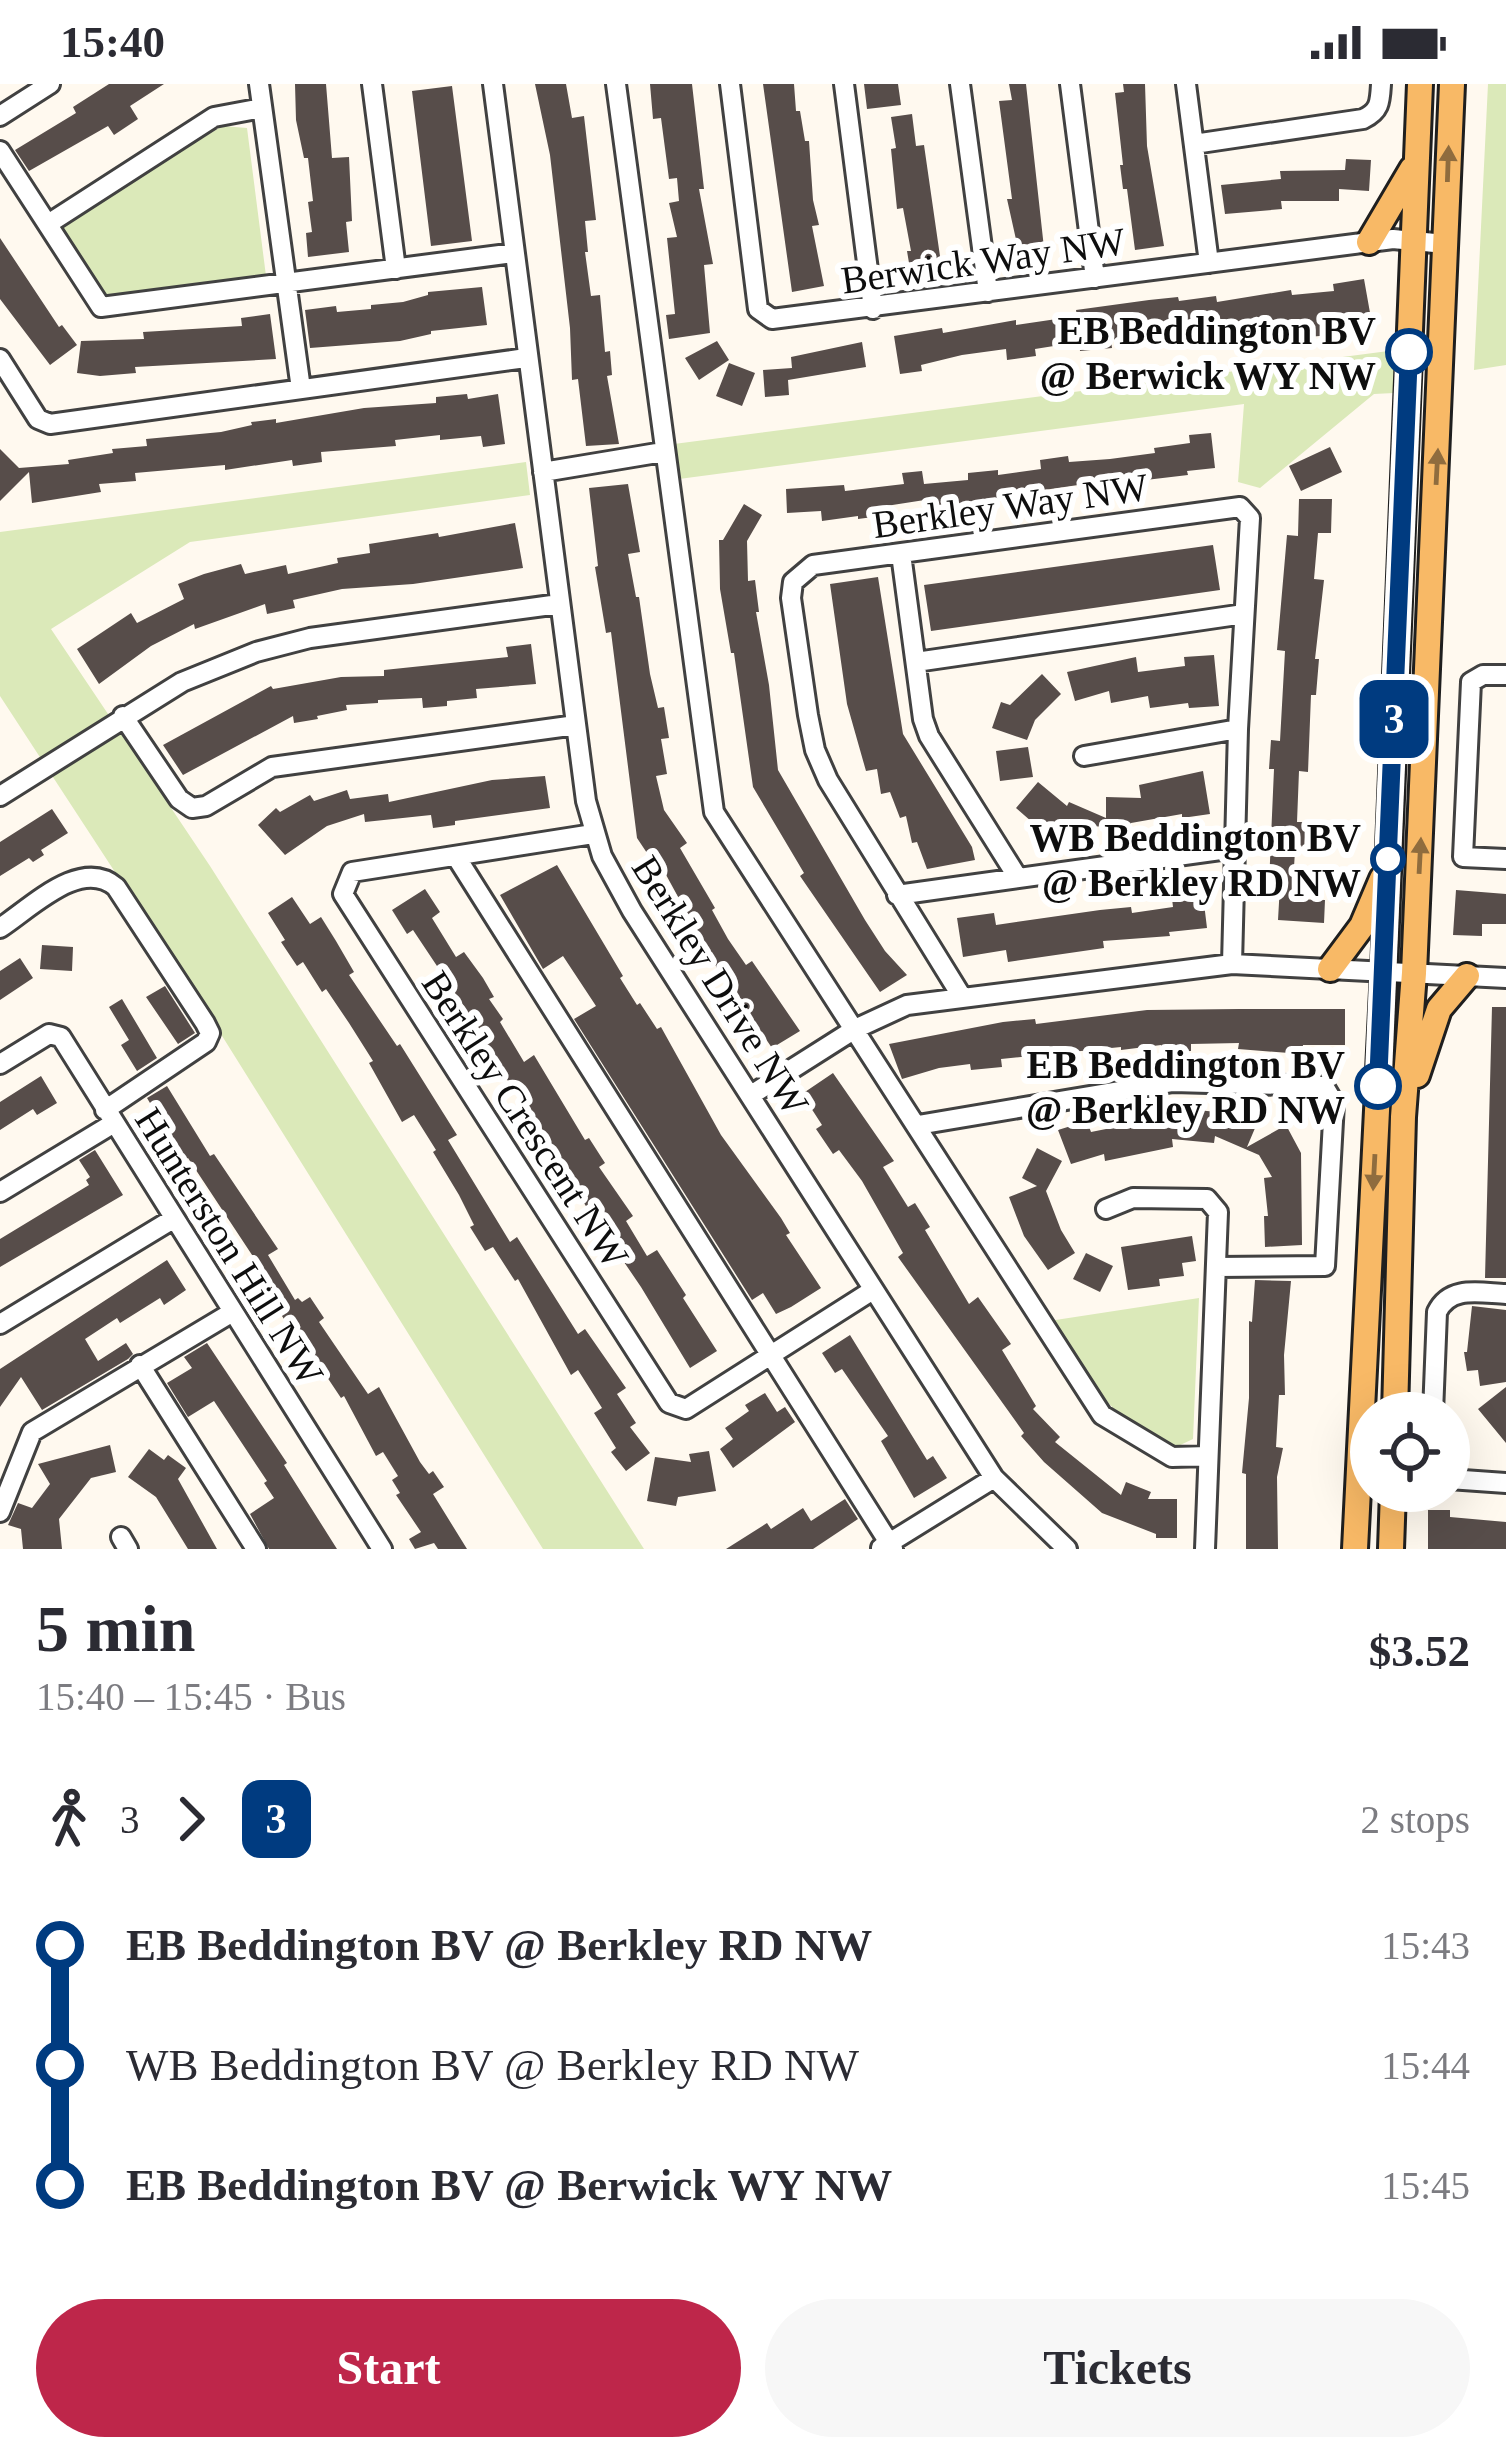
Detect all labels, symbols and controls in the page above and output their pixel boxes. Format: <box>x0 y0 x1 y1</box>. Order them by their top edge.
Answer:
text: 15:40 <box>60 17 165 67</box>
one-way arrow <box>1439 144 1458 182</box>
street label: Berwick Way NW <box>838 219 1128 303</box>
place label: EB Beddington BV @ Berwick WY NW <box>1040 309 1376 397</box>
marker: EB Beddington BV @ Berwick WY NW <box>1387 330 1431 374</box>
one-way arrow <box>1428 447 1447 485</box>
street label: Berkley Way NW <box>870 465 1151 547</box>
line badge: 3 <box>1355 680 1433 758</box>
text: 3 <box>1384 696 1405 742</box>
place label: WB Beddington BV @ Berkley RD NW <box>1029 816 1361 905</box>
one-way arrow <box>1411 836 1430 874</box>
marker: WB Beddington BV @ Berkley RD NW <box>1372 843 1404 875</box>
street label: Berkley Drive NW <box>623 848 818 1123</box>
street label: Berkley Crescent NW <box>413 963 637 1276</box>
place label: EB Beddington BV @ Berkley RD NW <box>1026 1043 1345 1132</box>
marker: EB Beddington BV @ Berkley RD NW <box>1356 1064 1400 1108</box>
street label: Hunterston Hill NW <box>127 1100 332 1393</box>
one-way arrow <box>1364 1154 1383 1192</box>
map controls <box>1350 1392 1470 1512</box>
button: locate <box>1350 1392 1470 1512</box>
text: 5 min <box>36 1592 196 1665</box>
text: $3.52 <box>1369 1626 1470 1676</box>
text: 15:40 – 15:45 · Bus <box>36 1675 346 1718</box>
icon: walk <box>36 1786 102 1852</box>
icon: forward <box>158 1786 224 1852</box>
text: 3 <box>266 1796 287 1842</box>
text: 3 <box>120 1798 140 1841</box>
text: 2 stops <box>1361 1798 1470 1841</box>
text: EB Beddington BV @ Berkley RD NW <box>126 1920 872 1970</box>
text: 15:43 <box>1381 1924 1470 1967</box>
text: WB Beddington BV @ Berkley RD NW <box>126 2040 859 2090</box>
text: 15:44 <box>1381 2044 1470 2087</box>
text: EB Beddington BV @ Berwick WY NW <box>126 2160 892 2210</box>
text: 15:45 <box>1381 2164 1470 2207</box>
button: Start <box>36 2299 741 2437</box>
button: Tickets <box>765 2299 1470 2437</box>

